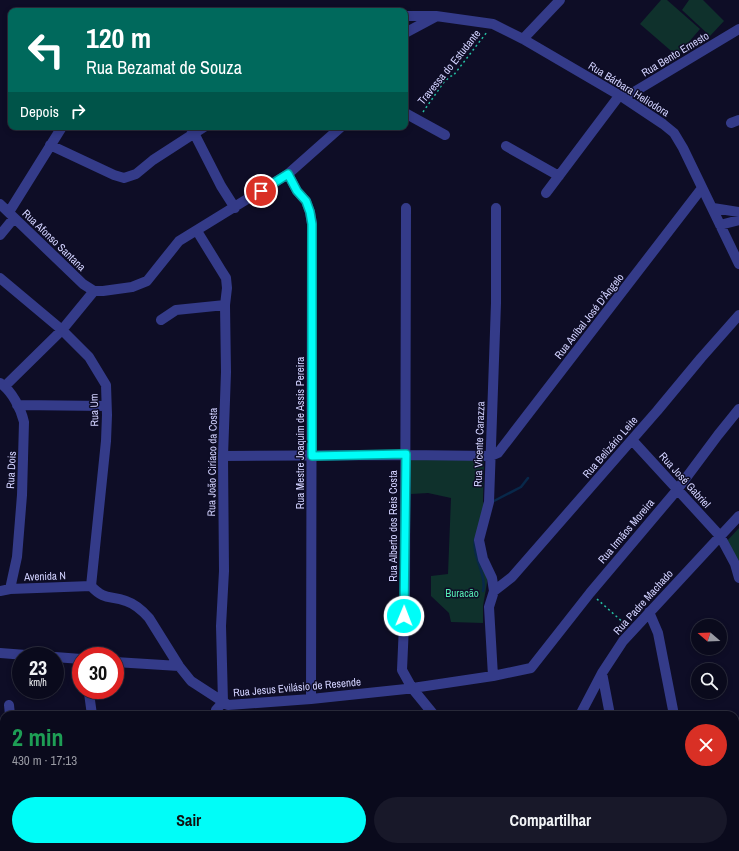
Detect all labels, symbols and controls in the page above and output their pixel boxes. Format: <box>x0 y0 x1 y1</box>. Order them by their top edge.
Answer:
text: 120 m <box>86 19 151 57</box>
icon: left <box>20 24 72 76</box>
street label: Travessa do Estudante <box>414 27 484 107</box>
street label: Rua Bento Ernesto <box>639 28 711 80</box>
text: Rua Bezamat de Souza <box>86 55 242 80</box>
street label: Rua Bárbara Heliodora <box>586 58 672 120</box>
icon: right <box>67 100 89 122</box>
text: Depois <box>20 101 59 122</box>
pin <box>244 174 278 208</box>
icon: arrive <box>250 180 272 202</box>
street label: Rua Afonso Santana <box>19 206 89 274</box>
street label: Rua Aníbal José D'Ângelo <box>551 271 627 361</box>
street label: Rua Mestre Joaquim de Assis Pereira <box>293 357 307 509</box>
street label: Rua Um <box>87 393 101 427</box>
street label: Rua Vicente Carazza <box>471 401 487 487</box>
street label: Rua João Ciríaco da Costa <box>204 407 220 517</box>
street label: Rua Belizário Leite <box>579 413 641 481</box>
street label: Rua José Gabriel <box>656 449 714 511</box>
street label: Rua Dois <box>3 450 19 489</box>
street label: Rua Alberto dos Reis Costa <box>386 470 400 582</box>
street label: Rua Irmãos Moreira <box>595 496 657 566</box>
street label: Rua Padre Machado <box>610 567 676 637</box>
street label: Avenida N <box>23 568 66 584</box>
park label: Buracão <box>445 586 479 600</box>
position arrow <box>383 595 425 637</box>
north arrow <box>691 619 727 655</box>
map controls <box>691 619 727 699</box>
speed limit sign: 30 <box>72 647 124 699</box>
text: 23 <box>29 654 47 681</box>
button: search <box>691 663 727 699</box>
street label: Rua Jesus Evilásio de Resende <box>232 674 362 700</box>
text: km/h <box>29 676 47 689</box>
text: 2 min <box>12 721 63 753</box>
button: close <box>685 724 727 766</box>
text: 430 m · 17:13 <box>12 752 77 769</box>
button: Sair <box>12 797 366 843</box>
button: Compartilhar <box>374 797 727 843</box>

